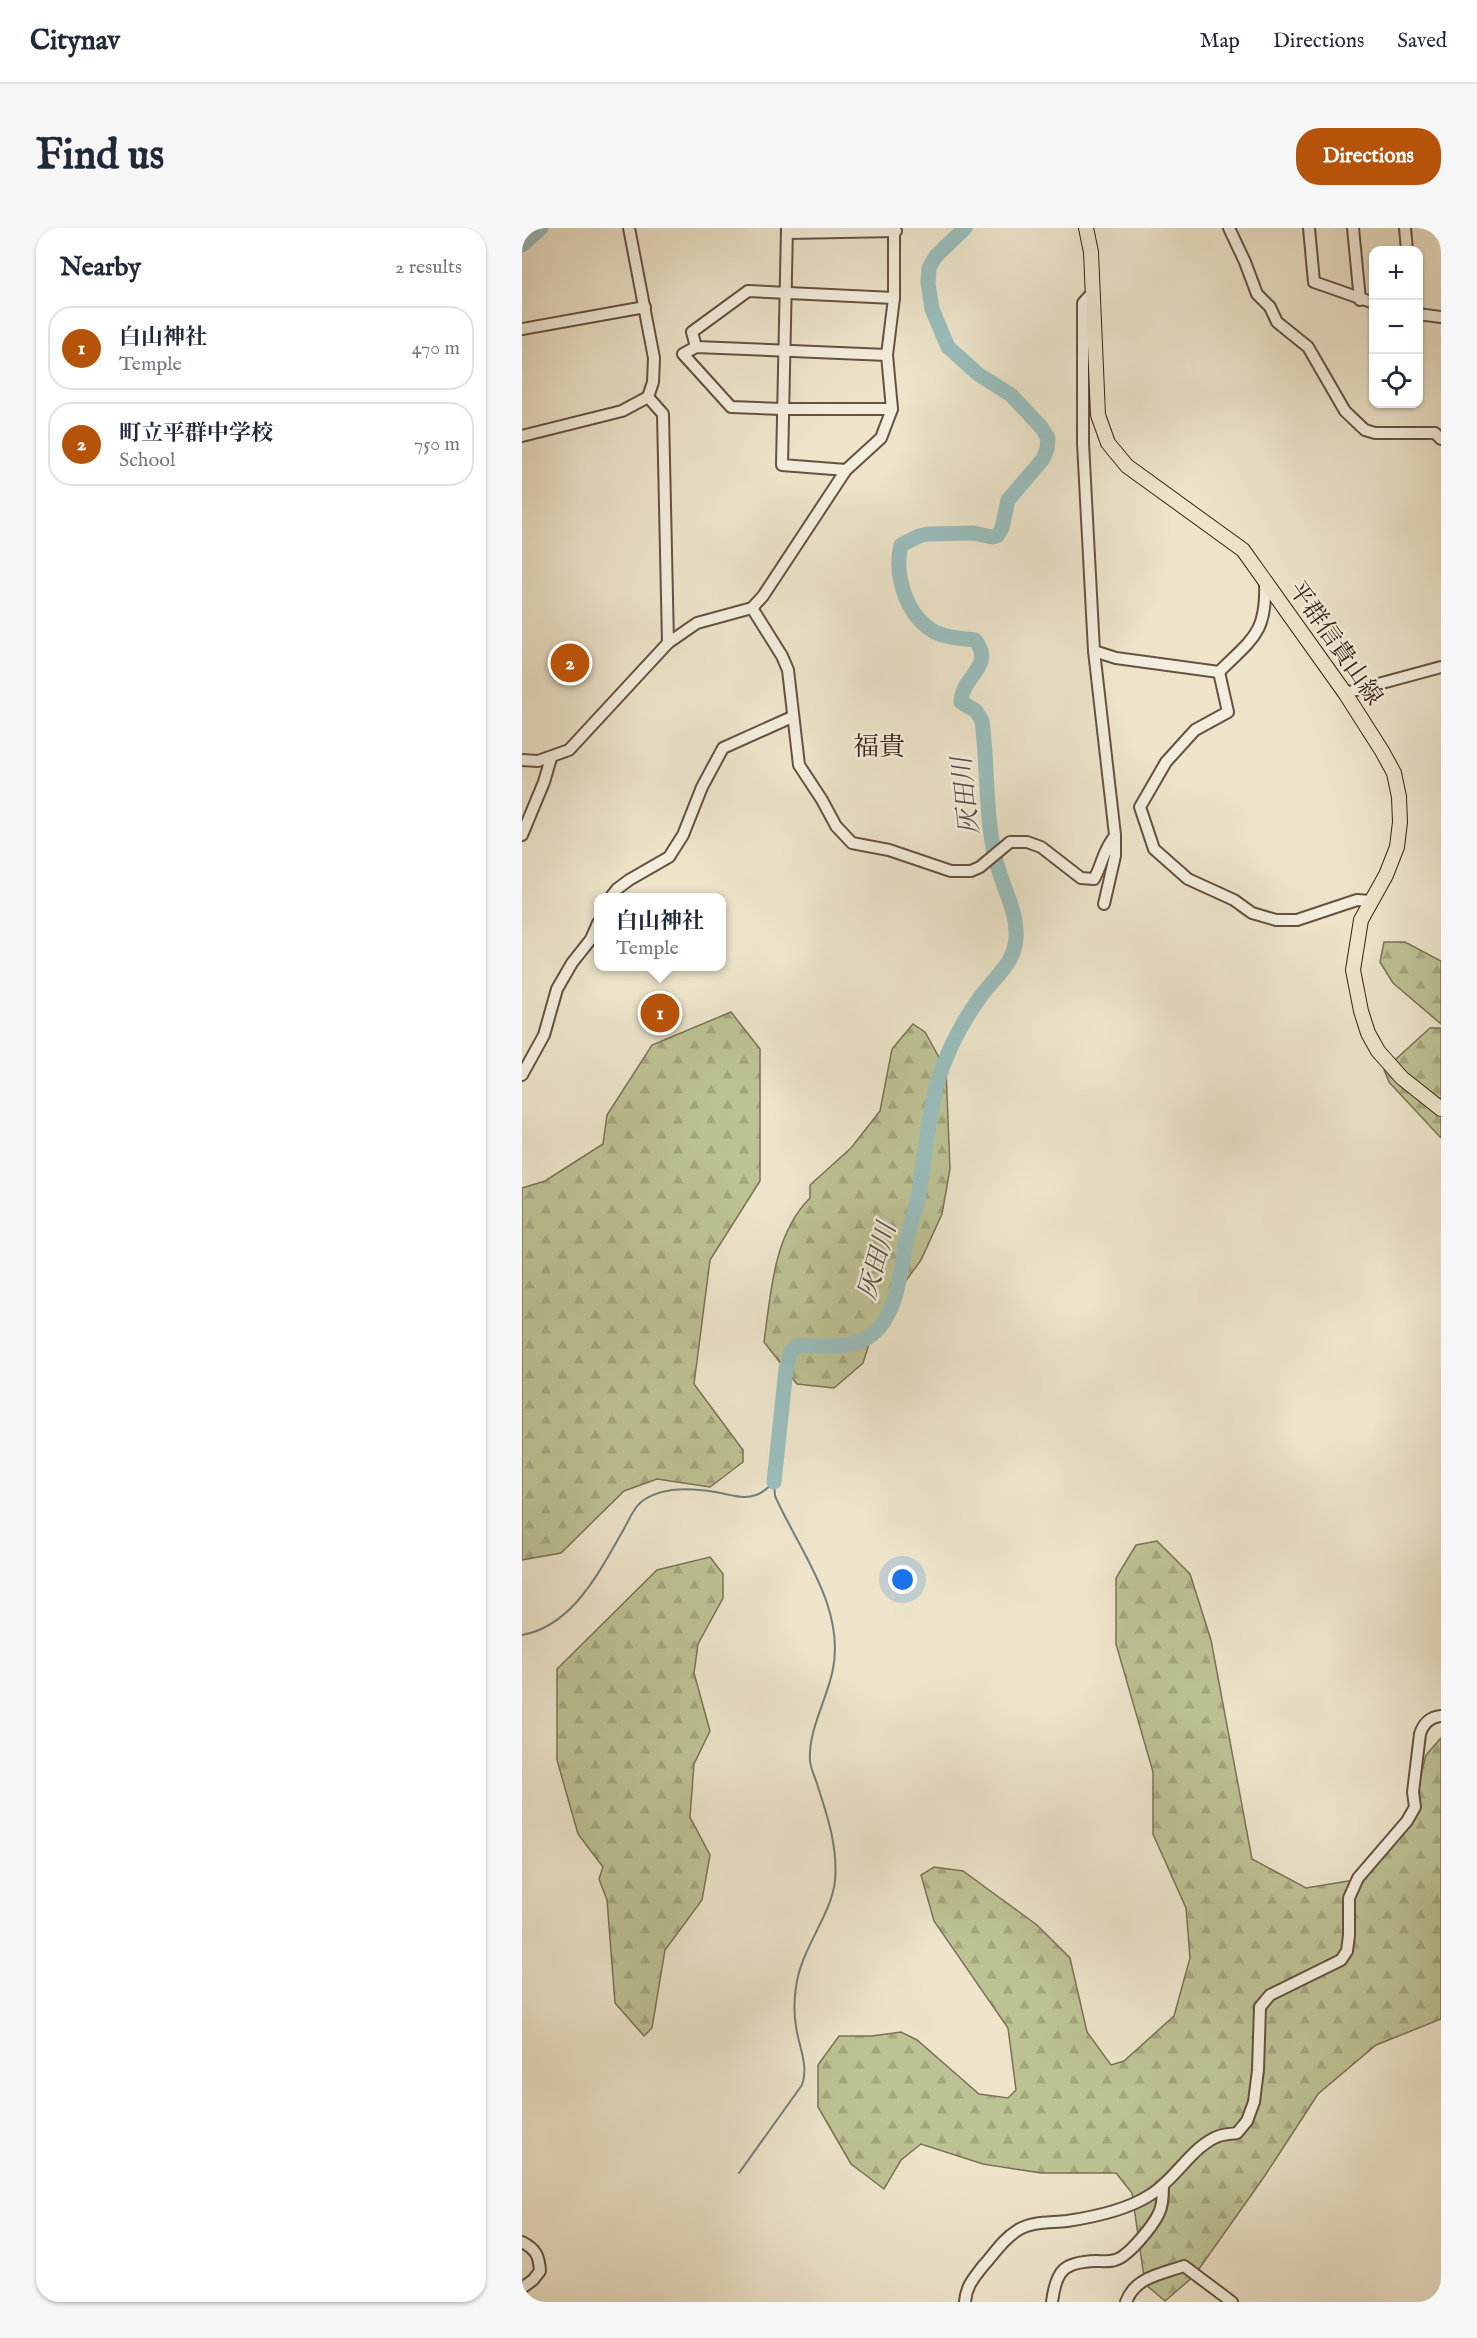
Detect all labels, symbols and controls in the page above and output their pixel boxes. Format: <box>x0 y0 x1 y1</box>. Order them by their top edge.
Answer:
text: Citynav <box>30 24 120 59</box>
text: Map <box>1200 28 1240 55</box>
text: Directions <box>1273 28 1364 55</box>
text: Saved <box>1397 28 1447 55</box>
button: Directions <box>1296 128 1441 185</box>
text: Find us <box>36 130 164 183</box>
map controls <box>1369 246 1423 408</box>
button: + <box>1369 246 1423 300</box>
text: Nearby <box>60 251 141 284</box>
text: 2 results <box>395 255 462 280</box>
button: − <box>1369 300 1423 354</box>
text: 白山神社 <box>119 324 207 352</box>
text: 1 <box>78 336 85 361</box>
text: 470 m <box>412 336 460 361</box>
text: Temple <box>119 352 182 377</box>
button: locate <box>1369 354 1423 408</box>
text: 町立平群中学校 <box>119 420 273 448</box>
text: 2 <box>77 432 86 457</box>
text: 750 m <box>414 432 460 457</box>
text: School <box>119 448 175 473</box>
street label: 平群信貴山線 <box>1281 576 1389 712</box>
pin: 2 <box>550 640 590 686</box>
district label: 福貴 <box>853 731 905 764</box>
water label: 灰田川 <box>946 752 987 836</box>
popup <box>594 893 726 971</box>
text: 白山神社 <box>616 908 704 936</box>
text: Temple <box>616 936 679 961</box>
pin: 1 <box>640 990 680 1036</box>
water label: 灰田川 <box>851 1216 905 1303</box>
your location <box>888 1565 917 1594</box>

